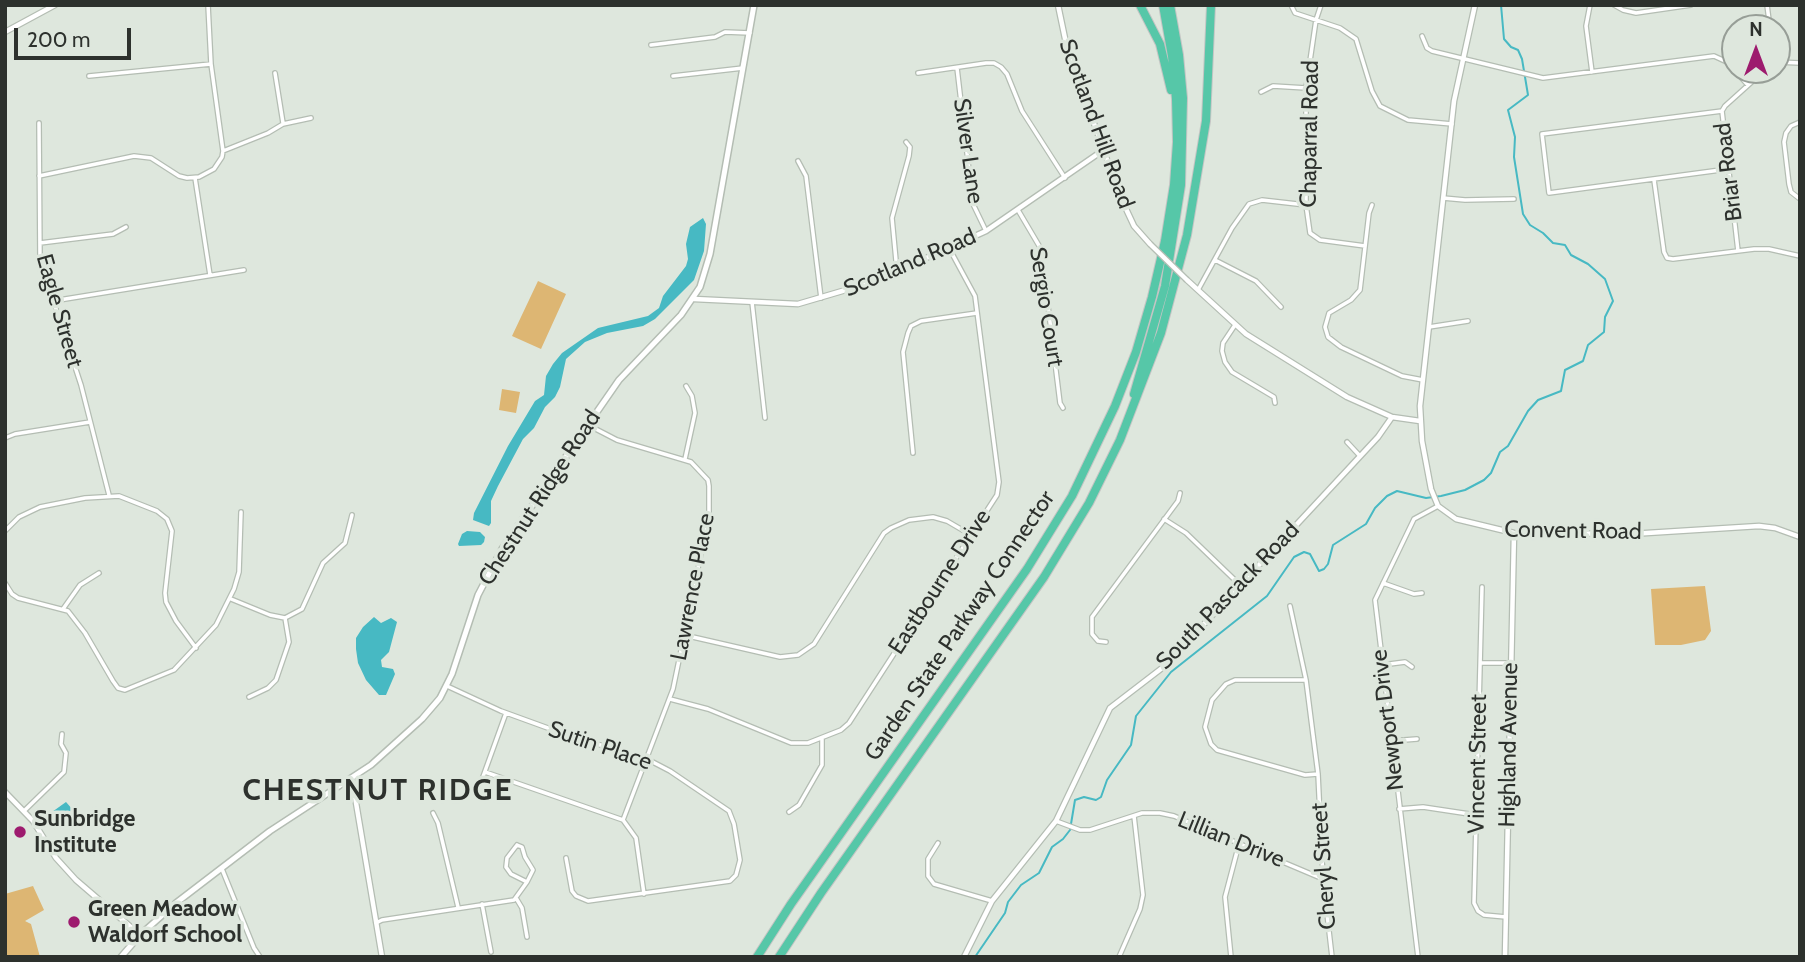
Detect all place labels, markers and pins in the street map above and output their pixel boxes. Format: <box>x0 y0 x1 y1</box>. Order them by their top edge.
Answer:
place label: Sunbridge Institute <box>34 805 135 859</box>
marker: Sunbridge Institute <box>12 824 28 840</box>
place label: Green Meadow Waldorf School <box>88 895 242 949</box>
marker: Green Meadow Waldorf School <box>66 914 82 930</box>

